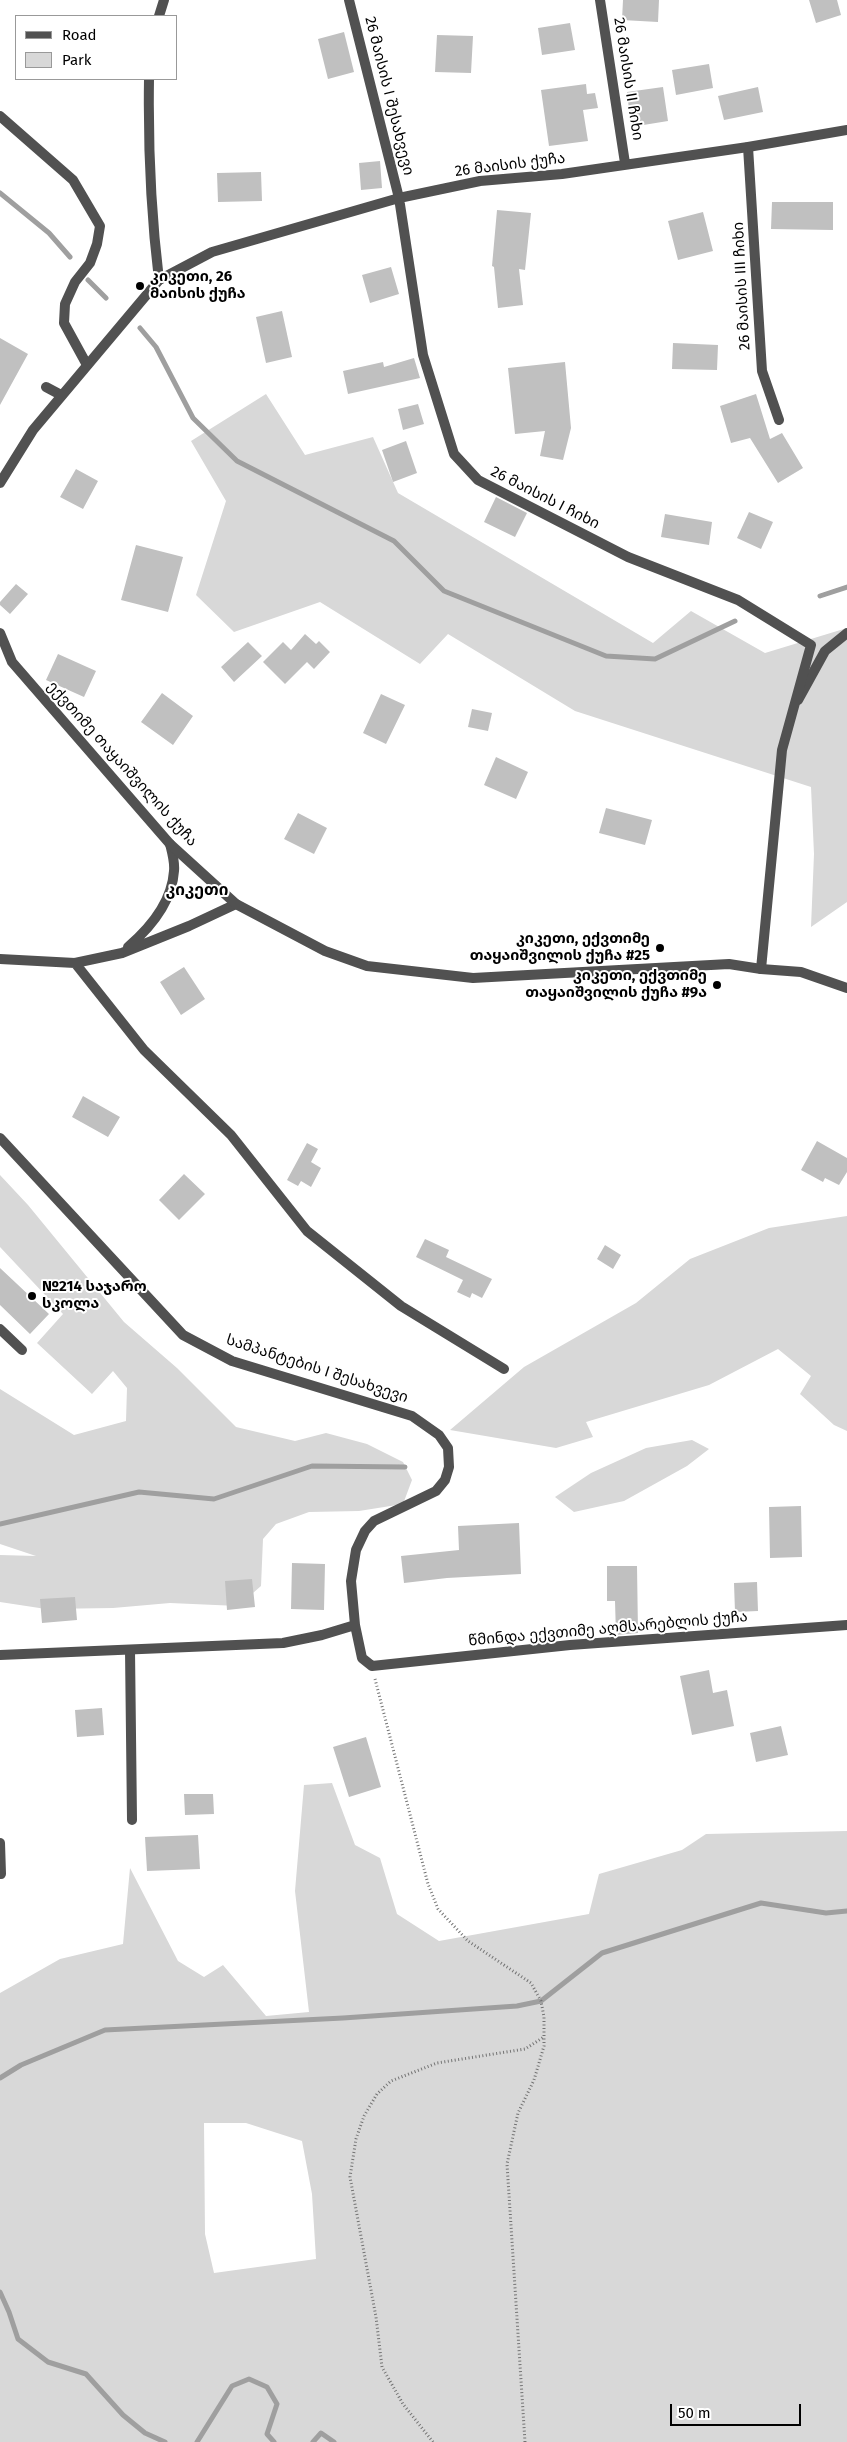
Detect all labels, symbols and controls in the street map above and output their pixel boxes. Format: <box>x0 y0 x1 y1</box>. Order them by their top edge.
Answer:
legend <box>15 15 178 80</box>
street label: 26 მაისის I შესახვევი <box>361 15 417 177</box>
street label: 26 მაისის II ჩიხი <box>609 16 647 142</box>
text: Road <box>62 26 97 44</box>
text: Park <box>62 51 92 69</box>
street label: 26 მაისის ქუჩა <box>454 149 566 181</box>
street label: 26 მაისის III ჩიხი <box>730 221 754 351</box>
place label: კიკეთი, 26 მაისის ქუჩა <box>150 268 246 303</box>
marker: კიკეთი, 26 მაისის ქუჩა <box>134 280 146 292</box>
street label: 26 მაისის I ჩიხი <box>488 463 602 533</box>
street label: ექვთიმე თაყაიშვილის ქუჩა <box>43 678 201 850</box>
district label: კიკეთი <box>166 881 228 901</box>
place label: კიკეთი, ექვთიმე თაყაიშვილის ქუჩა #25 <box>470 930 650 965</box>
marker: კიკეთი, ექვთიმე თაყაიშვილის ქუჩა #25 <box>654 942 666 954</box>
place label: კიკეთი, ექვთიმე თაყაიშვილის ქუჩა #9ა <box>525 967 707 1002</box>
marker: კიკეთი, ექვთიმე თაყაიშვილის ქუჩა #9ა <box>711 979 723 991</box>
place label: №214 საჯარო სკოლა <box>42 1278 147 1313</box>
marker: №214 საჯარო სკოლა <box>26 1290 38 1302</box>
street label: სამპანტების I შესახვევი <box>224 1331 410 1407</box>
street label: წმინდა ექვთიმე აღმსარებლის ქუჩა <box>468 1608 748 1650</box>
scale bar <box>672 2394 803 2426</box>
text: 50 m <box>678 2404 711 2422</box>

